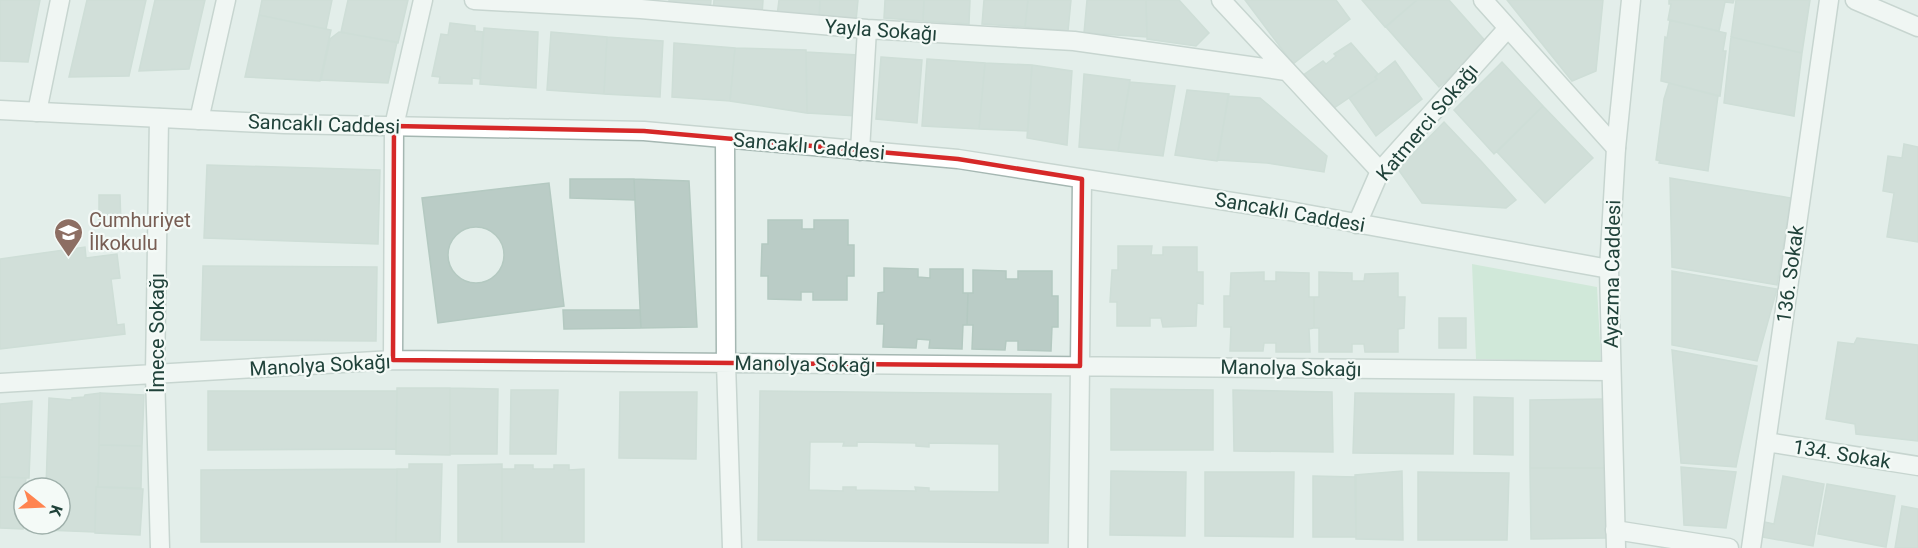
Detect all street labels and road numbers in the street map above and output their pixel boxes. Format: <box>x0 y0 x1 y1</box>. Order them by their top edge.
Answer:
street label: Yayla Sokağı <box>824 14 938 46</box>
street label: Katmerci Sokağı <box>1371 59 1483 185</box>
street label: Sancaklı Caddesi <box>247 109 401 139</box>
street label: Sancaklı Caddesi <box>732 127 886 165</box>
street label: Sancaklı Caddesi <box>1213 187 1367 237</box>
street label: Ayazma Caddesi <box>1599 200 1625 348</box>
street label: 136. Sokak <box>1771 223 1809 324</box>
street label: İmece Sokağı <box>145 273 169 393</box>
street label: Manolya Sokağı <box>249 349 391 381</box>
street label: Manolya Sokağı <box>734 351 876 377</box>
street label: Manolya Sokağı <box>1220 355 1362 381</box>
street label: 134. Sokak <box>1792 434 1893 474</box>

